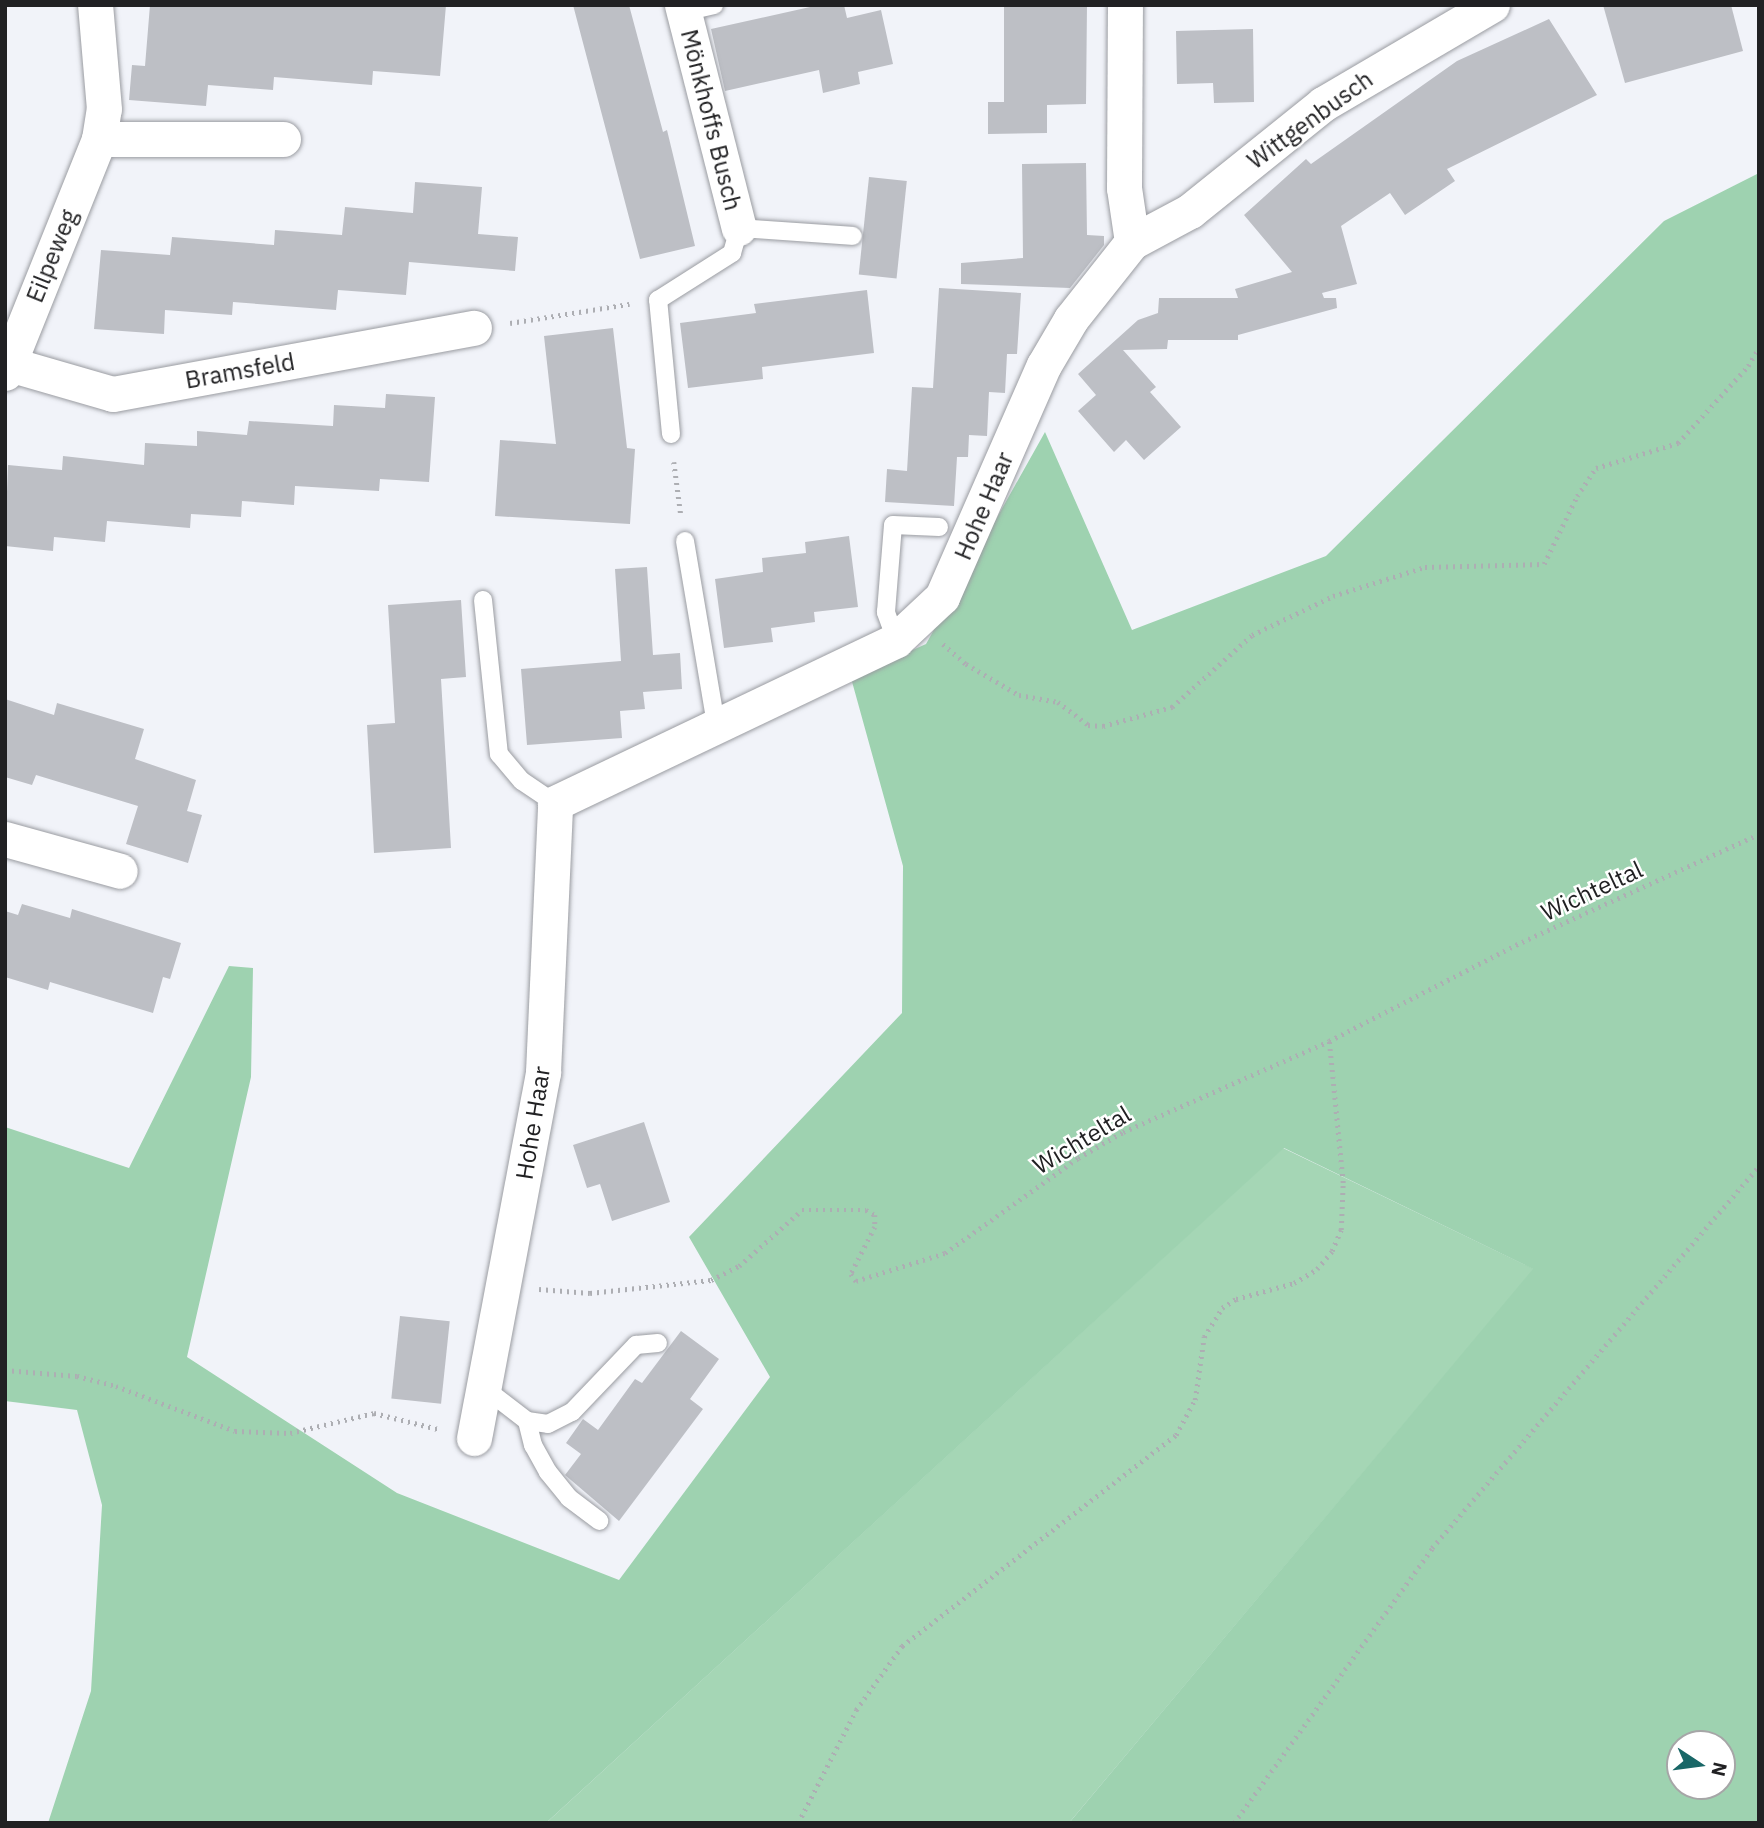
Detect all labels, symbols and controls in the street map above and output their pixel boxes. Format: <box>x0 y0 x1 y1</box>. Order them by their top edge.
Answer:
street label: Mönkhoffs Busch <box>675 26 747 214</box>
street label: Wittgenbusch <box>1242 65 1378 175</box>
street label: Eilpeweg <box>20 205 84 307</box>
street label: Bramsfeld <box>183 347 297 395</box>
street label: Hohe Haar <box>948 448 1020 564</box>
street label: Wichteltal <box>1537 855 1647 927</box>
street label: Hohe Haar <box>510 1064 556 1182</box>
street label: Wichteltal <box>1028 1100 1136 1180</box>
north arrow <box>1666 1730 1736 1800</box>
text: N <box>1706 1760 1733 1779</box>

